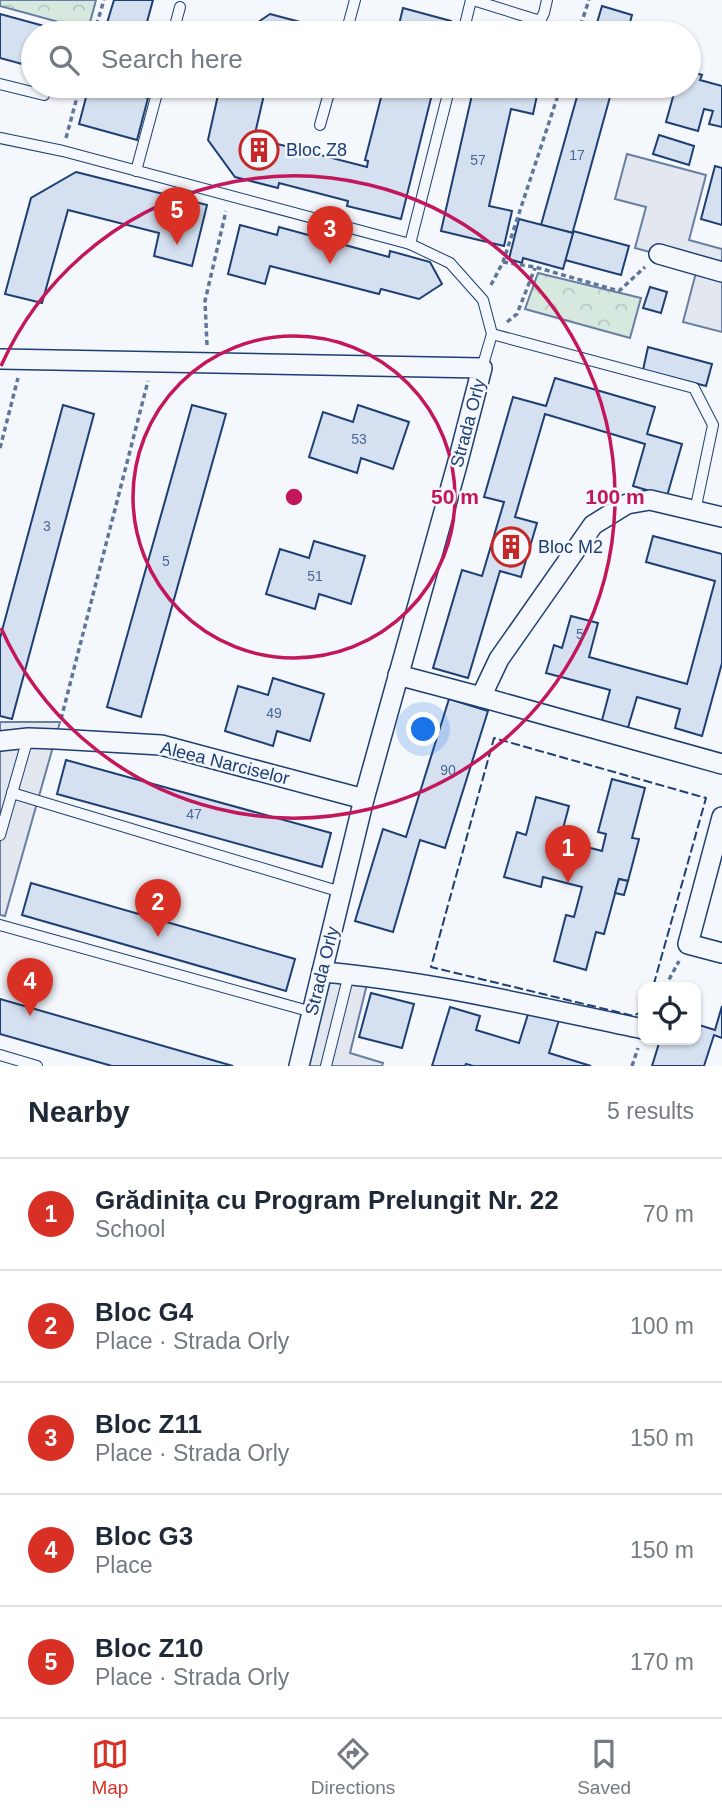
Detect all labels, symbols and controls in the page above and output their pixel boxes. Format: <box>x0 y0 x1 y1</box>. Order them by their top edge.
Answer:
search box <box>21 21 701 98</box>
icon: search <box>45 41 83 79</box>
text: Search here <box>101 44 243 74</box>
building icon: Bloc Z8 <box>238 129 280 171</box>
place label: Bloc Z8 <box>286 140 347 160</box>
house number: 17 <box>569 147 585 163</box>
house number: 57 <box>470 152 486 168</box>
pin: 5 <box>154 187 200 245</box>
pin: 3 <box>307 206 353 264</box>
street label: Strada Orly <box>447 376 489 470</box>
house number: 53 <box>351 431 367 447</box>
centre of rings <box>282 485 306 509</box>
text: 50 m <box>431 485 479 508</box>
text: 100 m <box>585 485 645 508</box>
house number: 3 <box>43 518 51 534</box>
building icon: Bloc M2 <box>490 526 532 568</box>
place label: Bloc M2 <box>538 537 603 557</box>
house number: 5 <box>162 553 170 569</box>
house number: 51 <box>307 568 323 584</box>
house number: 5 <box>576 626 584 642</box>
house number: 49 <box>266 705 282 721</box>
your location <box>406 712 440 746</box>
street label: Aleea Narciselor <box>159 737 291 789</box>
house number: 90 <box>440 762 456 778</box>
house number: 47 <box>186 806 202 822</box>
pin: 1 <box>545 825 591 883</box>
pin: 2 <box>135 879 181 937</box>
street label: Strada Orly <box>301 924 343 1018</box>
pin: 4 <box>7 958 53 1016</box>
map controls <box>638 982 701 1045</box>
button: locate <box>638 982 701 1045</box>
text: Nearby <box>28 1095 130 1128</box>
text: 5 results <box>607 1098 694 1124</box>
text: Grădinița cu Program Prelungit Nr. 22 <box>95 1185 559 1215</box>
text: 1 <box>45 1201 57 1227</box>
text: 70 m <box>643 1201 694 1227</box>
text: School <box>95 1216 165 1242</box>
text: Bloc G4 <box>95 1297 193 1327</box>
text: 2 <box>45 1313 57 1339</box>
text: 100 m <box>630 1313 694 1339</box>
text: Place · Strada Orly <box>95 1328 289 1354</box>
text: Bloc Z11 <box>95 1409 202 1439</box>
text: 3 <box>45 1425 57 1451</box>
text: 150 m <box>630 1425 694 1451</box>
text: Place · Strada Orly <box>95 1440 289 1466</box>
text: Bloc G3 <box>95 1521 193 1551</box>
text: 4 <box>45 1537 57 1563</box>
text: 150 m <box>630 1537 694 1563</box>
text: Place <box>95 1552 153 1578</box>
text: Bloc Z10 <box>95 1633 203 1663</box>
text: 5 <box>45 1649 57 1675</box>
text: 170 m <box>630 1649 694 1675</box>
text: Place · Strada Orly <box>95 1664 289 1690</box>
tab: Map <box>91 1735 129 1799</box>
tab: Directions <box>311 1735 395 1799</box>
tab: Saved <box>577 1735 631 1799</box>

